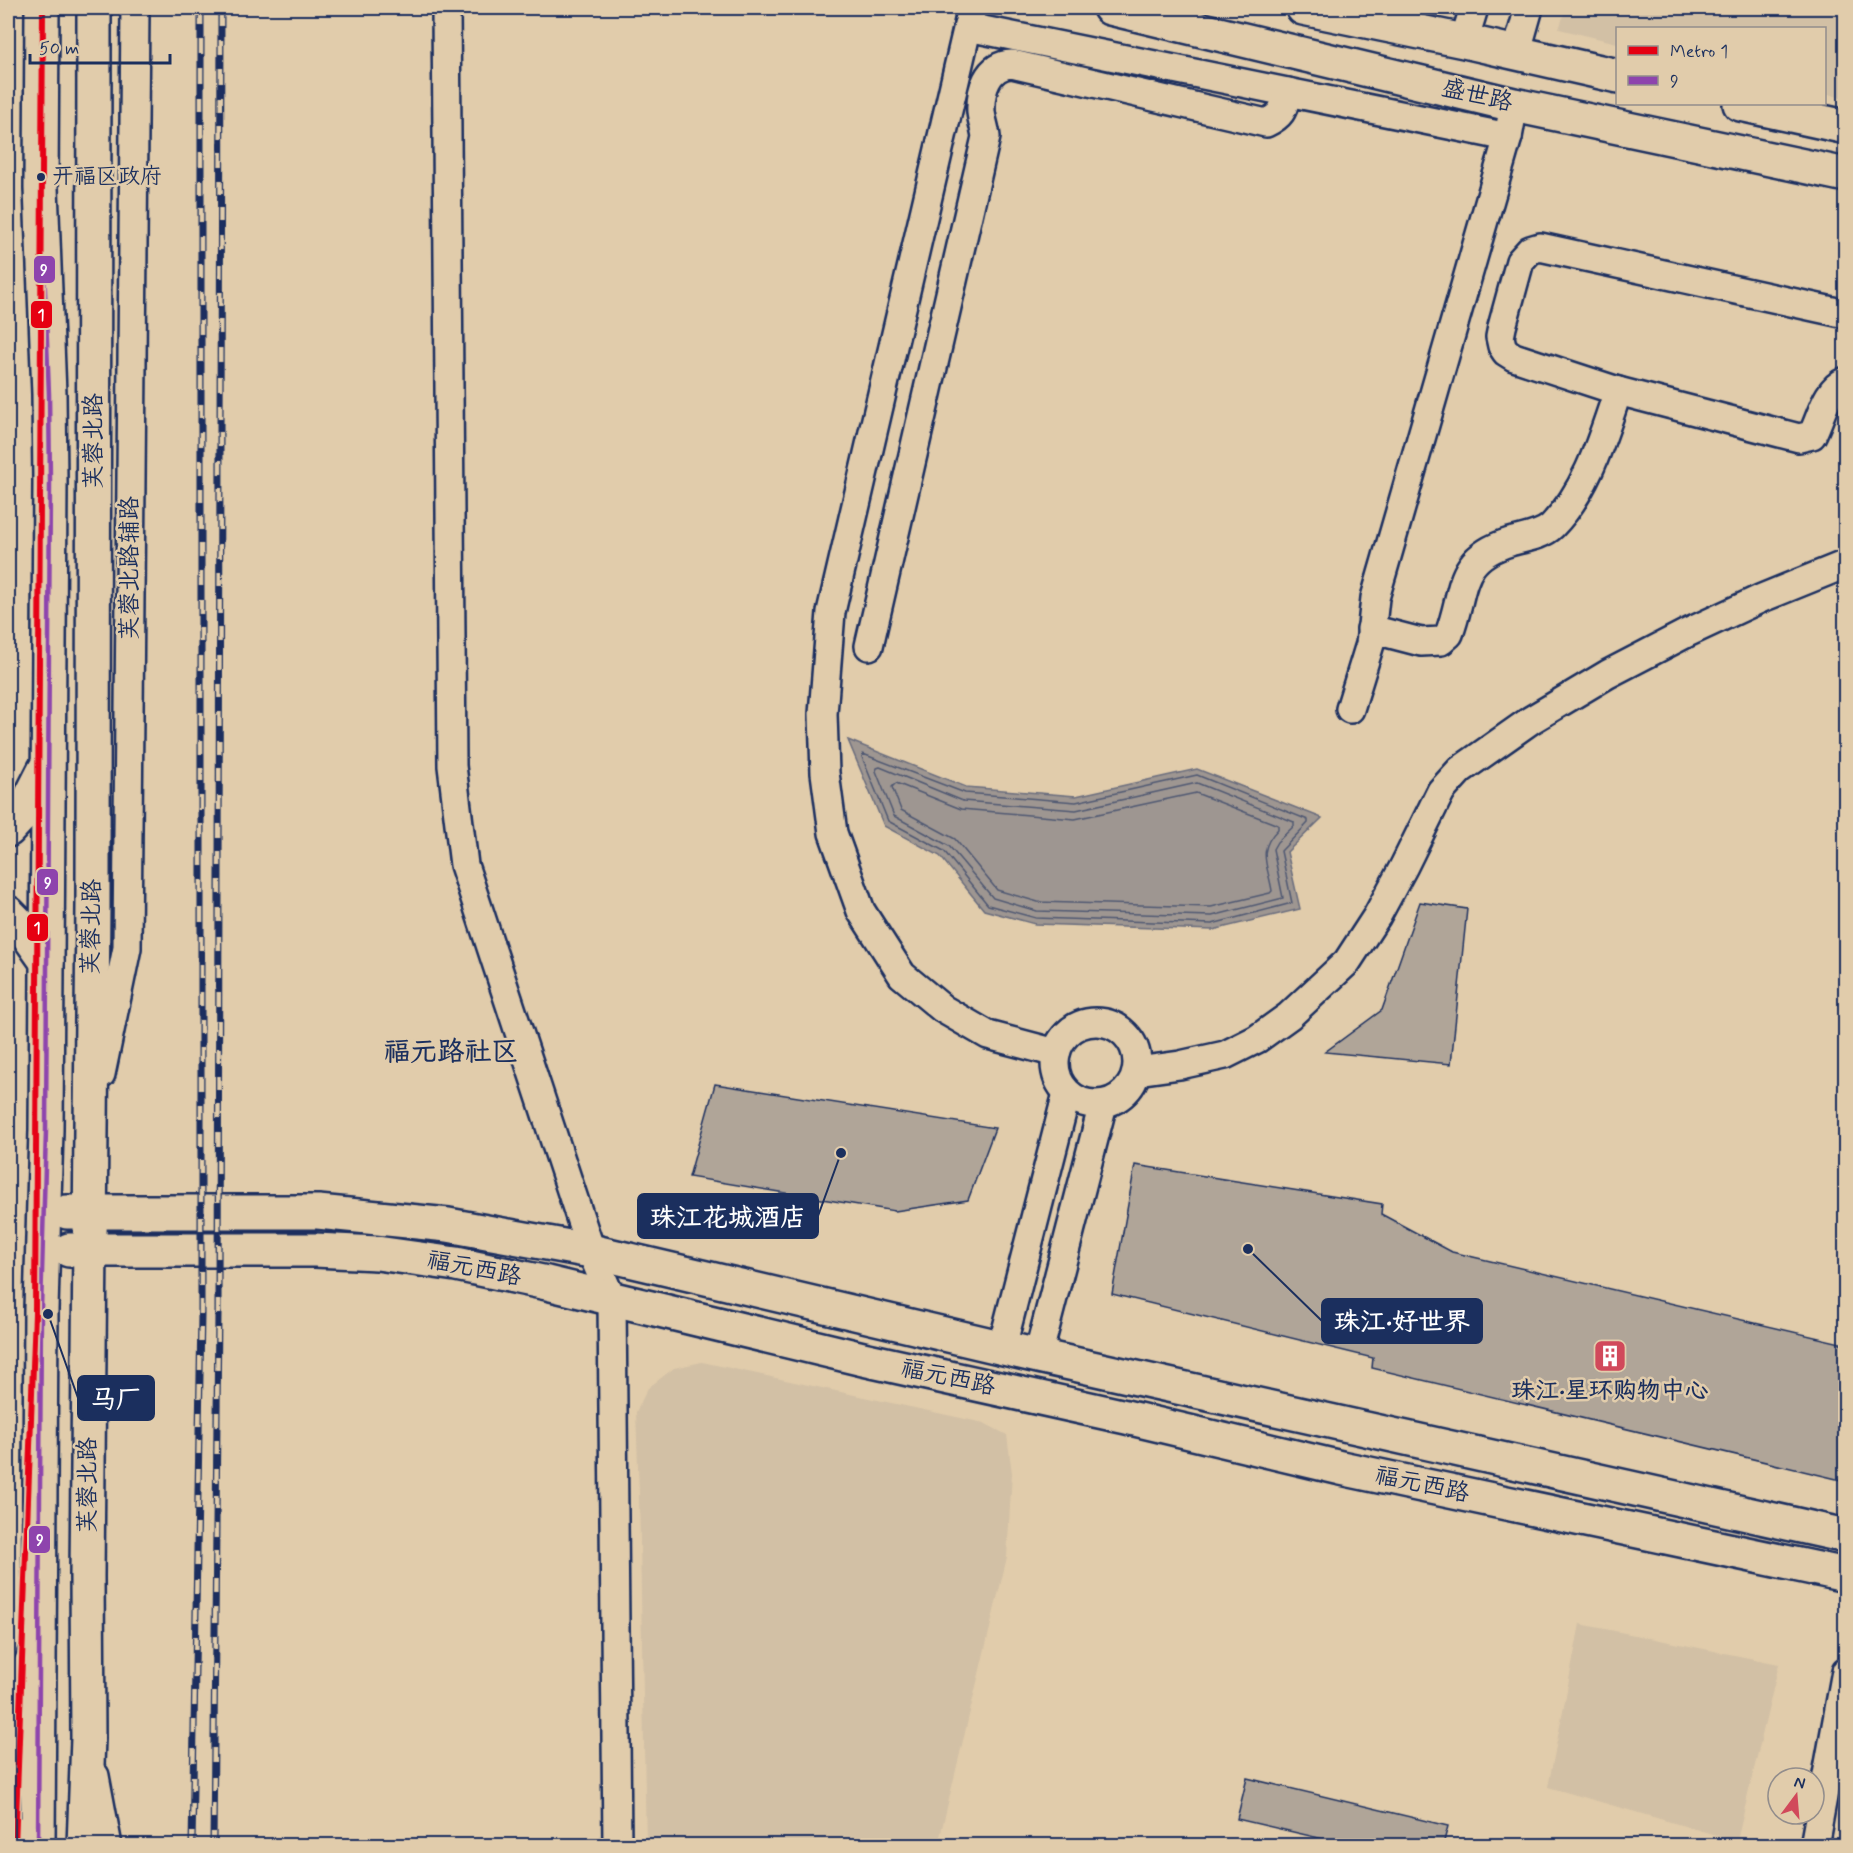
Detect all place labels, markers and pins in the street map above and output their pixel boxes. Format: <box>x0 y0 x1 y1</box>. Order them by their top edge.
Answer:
place label: 开福区政府 <box>52 163 162 191</box>
marker: 开福区政府 <box>35 171 47 183</box>
callout: 珠江花城酒店 <box>638 1194 818 1238</box>
callout: 珠江·好世界 <box>1322 1299 1482 1343</box>
building icon: 珠江·星环购物中心 <box>1592 1338 1628 1374</box>
callout: 马厂 <box>78 1376 154 1420</box>
place label: 珠江·星环购物中心 <box>1511 1376 1709 1407</box>

